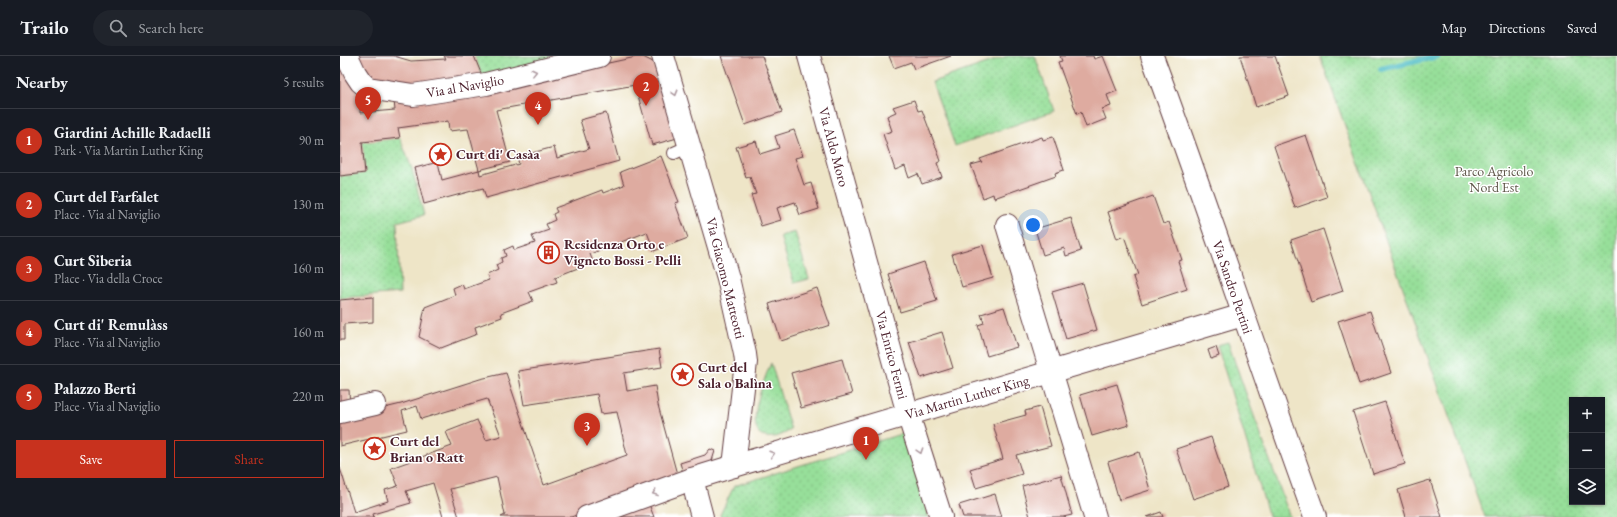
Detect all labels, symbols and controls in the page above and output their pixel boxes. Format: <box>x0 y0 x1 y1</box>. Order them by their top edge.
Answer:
search box <box>93 10 373 46</box>
text: Trailo <box>20 15 69 40</box>
icon: search <box>107 17 129 39</box>
text: Search here <box>139 18 204 37</box>
text: Map <box>1441 19 1467 37</box>
text: Directions <box>1489 19 1545 37</box>
text: Saved <box>1567 19 1597 37</box>
one-way arrow <box>530 68 537 77</box>
street label: Via al Naviglio <box>425 70 505 102</box>
text: Nearby <box>16 71 68 93</box>
pin: 2 <box>633 73 659 106</box>
text: 5 results <box>283 74 324 91</box>
pin: 5 <box>355 87 381 120</box>
one-way arrow <box>670 89 679 96</box>
pin: 4 <box>525 92 551 125</box>
street label: Via Aldo Moro <box>815 105 853 189</box>
text: Giardini Achille Radaelli <box>54 123 211 142</box>
text: 1 <box>26 132 32 149</box>
text: 90 m <box>299 132 324 149</box>
place icon: Curt di' Casàa <box>427 141 453 167</box>
text: Park · Via Martin Luther King <box>54 142 203 159</box>
place label: Curt di' Casàa <box>456 145 540 163</box>
park label: Parco Agricolo Nord Est <box>1455 162 1533 196</box>
text: Curt del Farfalet <box>54 187 159 206</box>
text: 2 <box>26 196 32 213</box>
text: 130 m <box>293 196 324 213</box>
text: Place · Via al Naviglio <box>54 206 160 223</box>
your location <box>1023 215 1043 235</box>
street label: Via Giacomo Matteotti <box>702 216 750 341</box>
place label: Residenza Orto e Vigneto Bossi - Pelli <box>564 235 681 269</box>
street label: Via Sandro Pertini <box>1209 238 1258 337</box>
building icon: Residenza Orto e Vigneto Bossi - Pelli <box>536 239 562 265</box>
text: Curt Siberia <box>54 251 132 270</box>
text: 3 <box>26 260 32 277</box>
text: 160 m <box>293 260 324 277</box>
text: Place · Via della Croce <box>54 270 163 287</box>
street label: Via Enrico Fermi <box>872 309 913 402</box>
text: Curt di' Remulàss <box>54 315 168 334</box>
text: 4 <box>26 324 32 341</box>
text: 160 m <box>293 324 324 341</box>
text: Place · Via al Naviglio <box>54 334 160 351</box>
place label: Curt del Sala o Balìna <box>698 358 773 392</box>
place icon: Curt del Sala o Balìna <box>669 362 695 388</box>
street label: Via Martin Luther King <box>903 370 1032 423</box>
text: Palazzo Berti <box>54 379 136 398</box>
text: 5 <box>26 388 32 405</box>
text: 220 m <box>293 388 324 405</box>
map controls <box>1569 397 1605 505</box>
button: + <box>1569 397 1605 433</box>
text: Place · Via al Naviglio <box>54 398 160 415</box>
pin: 3 <box>574 413 600 446</box>
pin: 1 <box>853 427 879 460</box>
place label: Curt del Brian o Ratt <box>390 432 464 466</box>
button: − <box>1569 433 1605 469</box>
place icon: Curt del Brian o Ratt <box>361 436 387 462</box>
button: Save <box>16 440 166 478</box>
button: Share <box>174 440 324 478</box>
one-way arrow <box>915 447 924 454</box>
one-way arrow <box>768 450 775 459</box>
button: layers <box>1569 469 1605 505</box>
one-way arrow <box>652 488 659 496</box>

